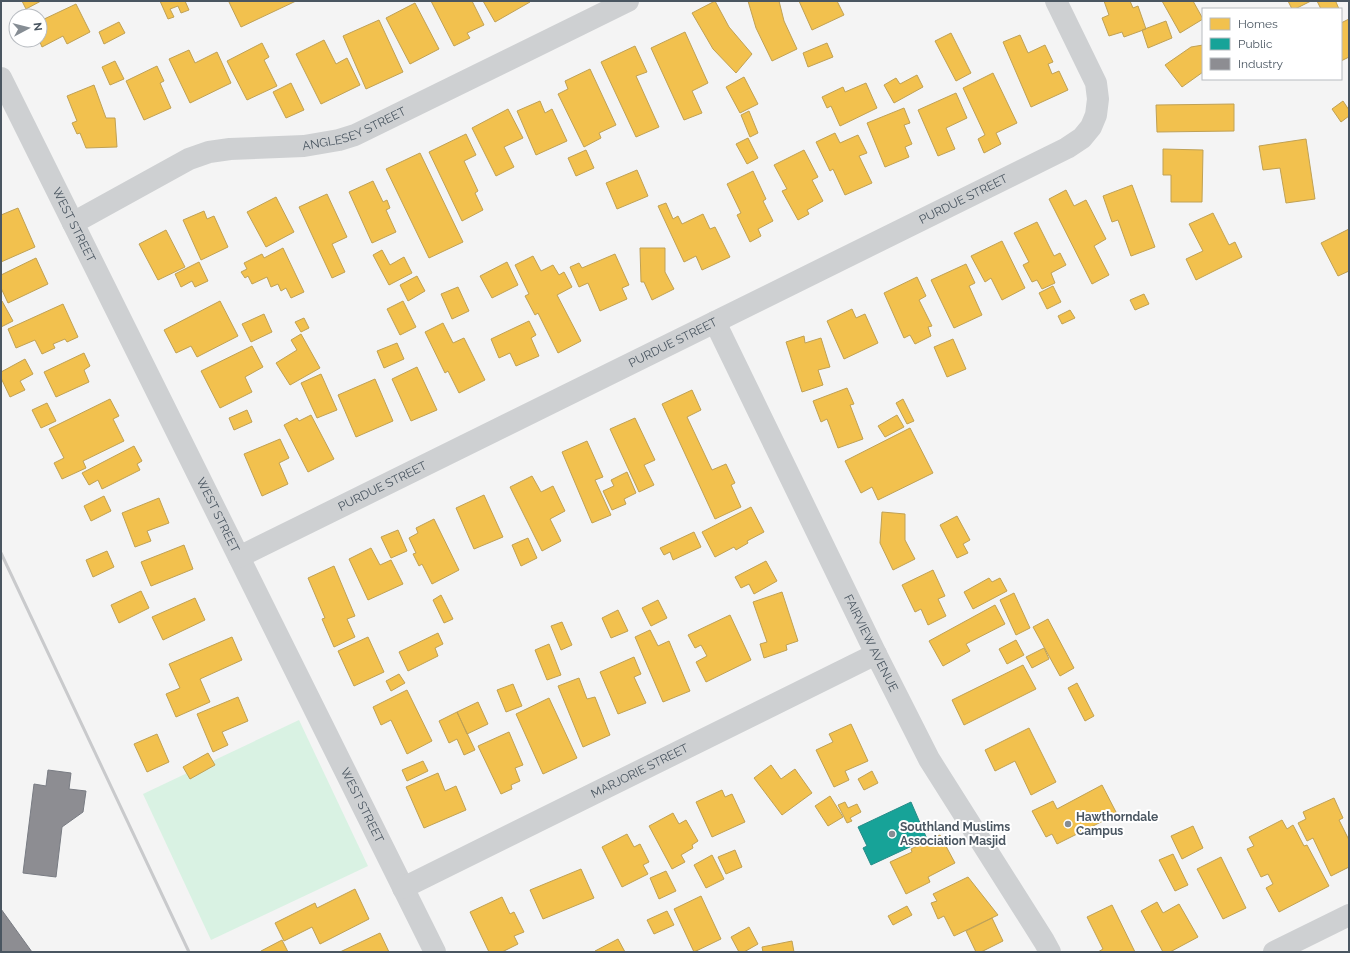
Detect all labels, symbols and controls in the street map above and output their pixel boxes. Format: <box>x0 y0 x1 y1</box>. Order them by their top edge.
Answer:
north arrow <box>8 8 48 48</box>
legend <box>1202 8 1342 80</box>
text: Homes <box>1238 17 1278 31</box>
text: N <box>30 22 44 32</box>
text: Public <box>1238 37 1273 51</box>
text: Industry <box>1238 57 1284 71</box>
street label: ANGLESEY STREET <box>301 104 409 153</box>
street label: PURDUE STREET <box>917 171 1011 227</box>
street label: WEST STREET <box>50 185 99 265</box>
street label: PURDUE STREET <box>626 315 720 370</box>
street label: PURDUE STREET <box>336 458 430 514</box>
street label: WEST STREET <box>194 475 243 555</box>
street label: FAIRVIEW AVENUE <box>841 592 901 694</box>
street label: MARJORIE STREET <box>589 741 691 801</box>
street label: WEST STREET <box>338 766 387 846</box>
place label: Hawthorndale Campus <box>1076 810 1158 838</box>
marker: Hawthorndale Campus <box>1063 819 1073 829</box>
place label: Southland Muslims Association Masjid <box>900 820 1010 848</box>
marker: Southland Muslims Association Masjid <box>887 829 897 839</box>

